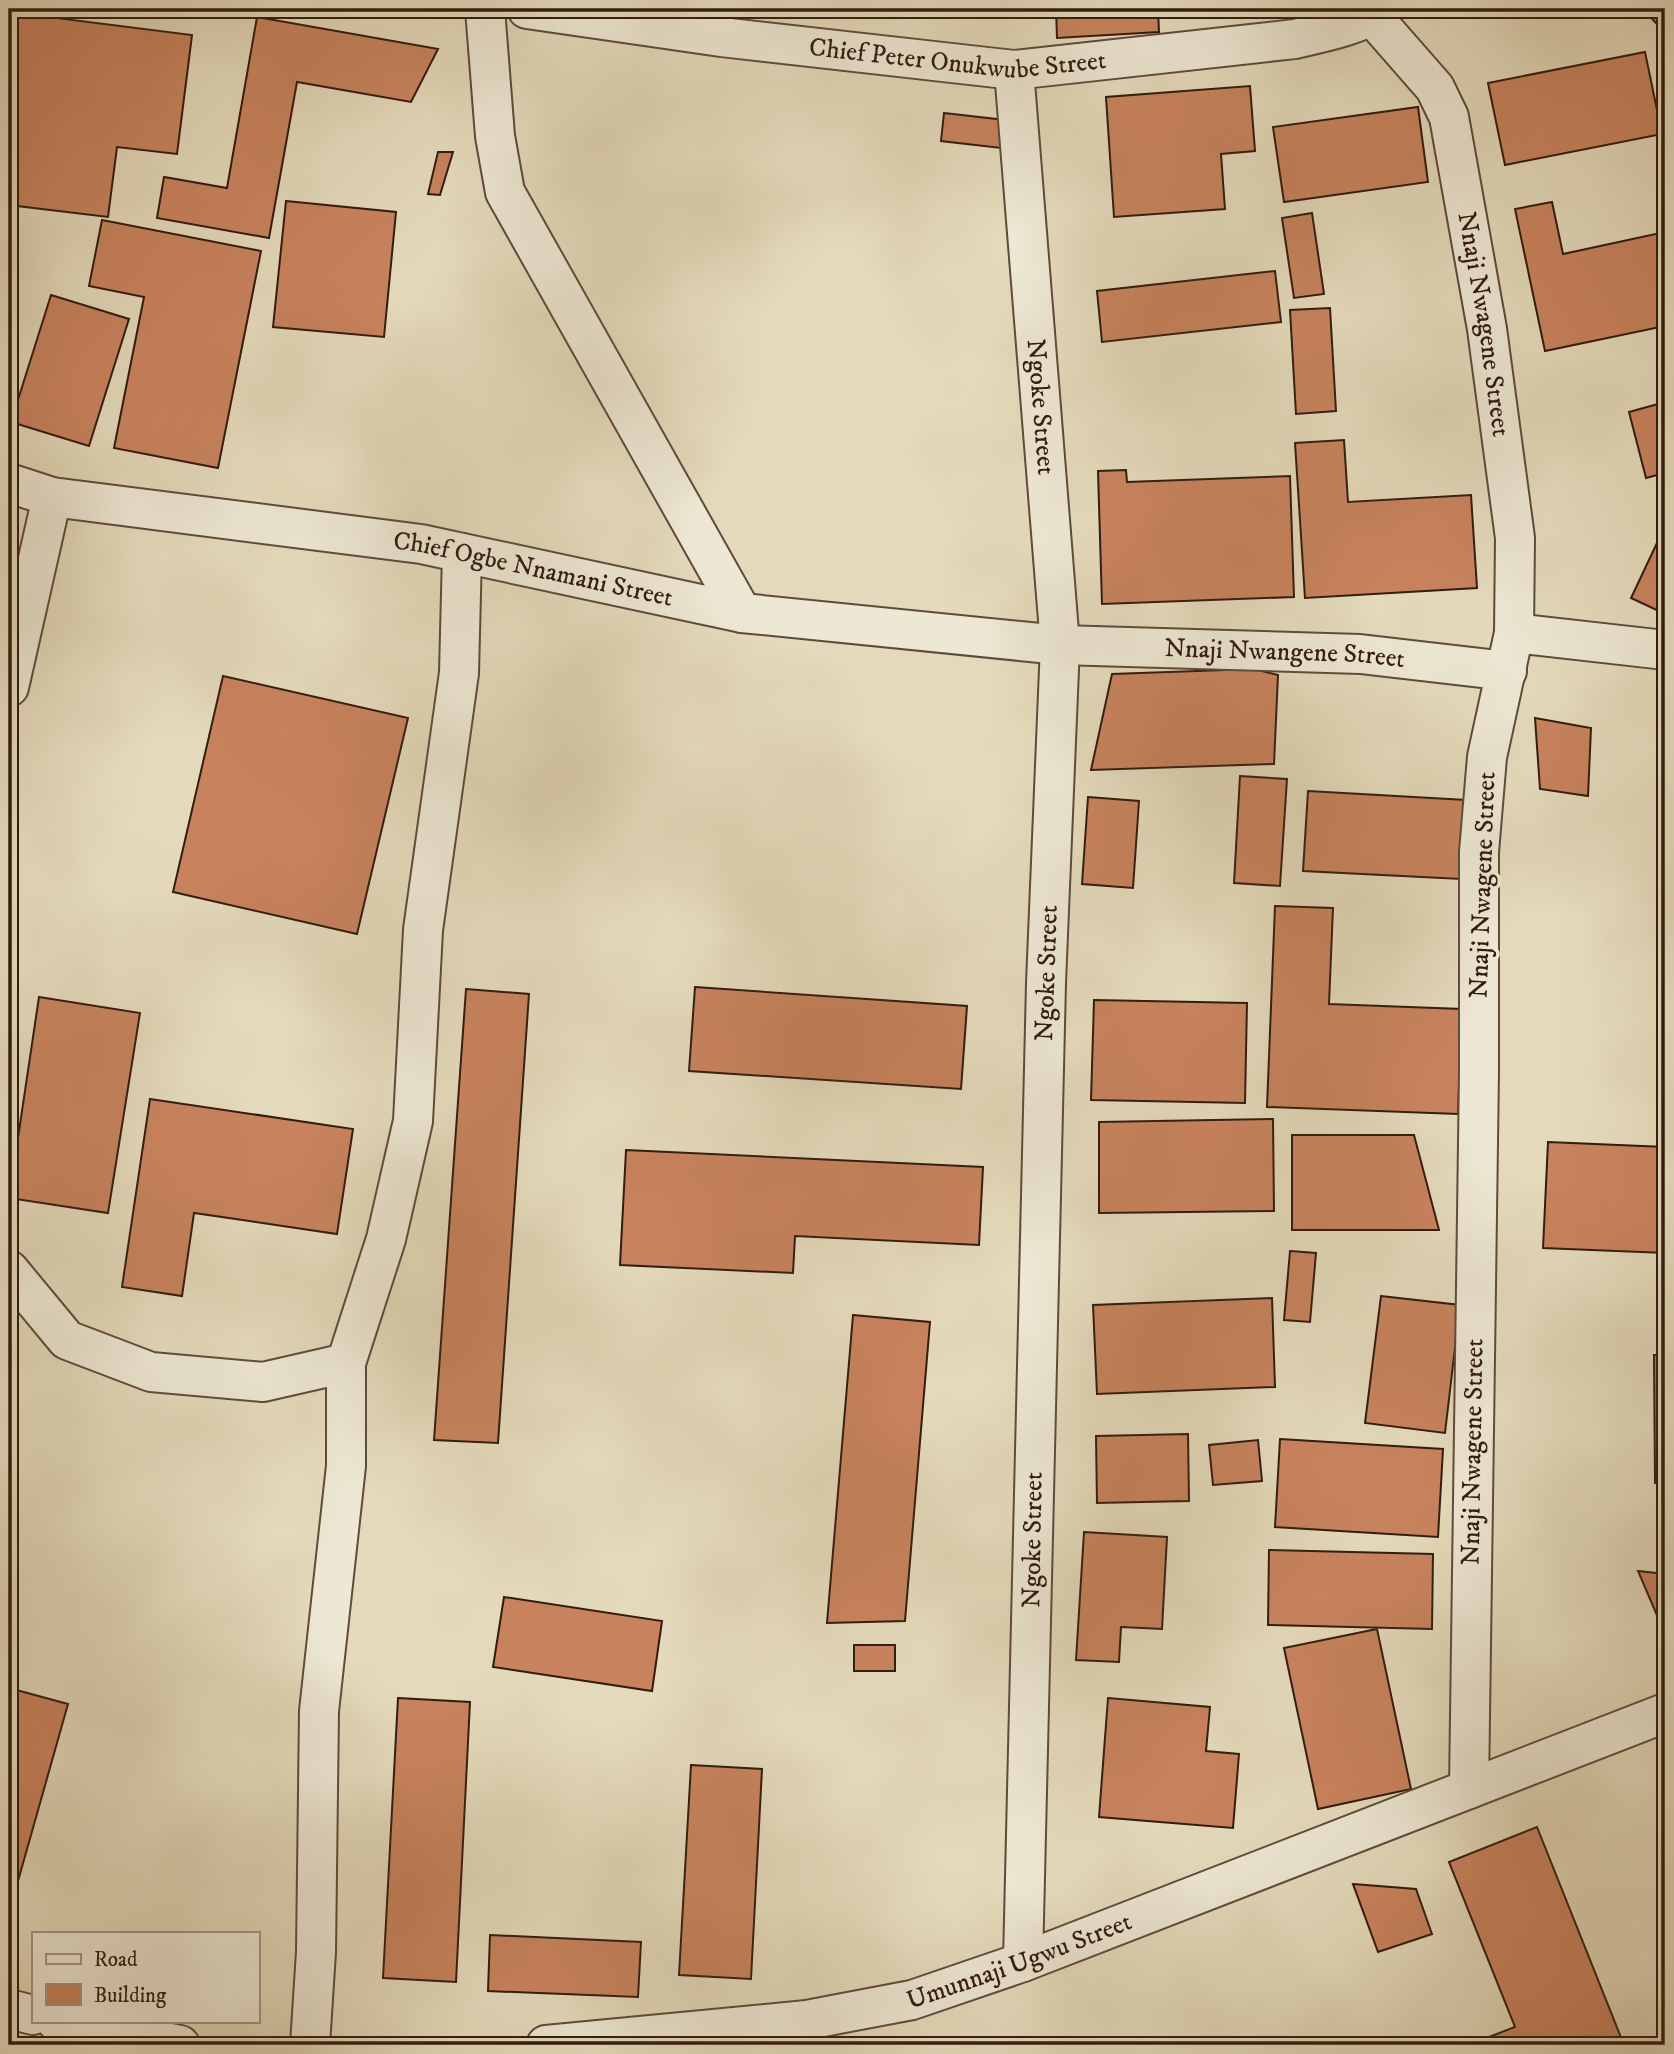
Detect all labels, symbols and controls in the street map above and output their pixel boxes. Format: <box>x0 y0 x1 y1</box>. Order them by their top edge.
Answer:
street label: Chief Peter Onukwube Street <box>807 31 1108 87</box>
street label: Nnaji Nwagene Street <box>1450 209 1518 439</box>
street label: Ngoke Street <box>1019 338 1063 476</box>
street label: Chief Ogbe Nnamani Street <box>391 524 676 614</box>
street label: Nnaji Nwangene Street <box>1164 632 1407 676</box>
street label: Nnaji Nwagene Street <box>1463 771 1503 999</box>
street label: Ngoke Street <box>1028 904 1066 1042</box>
street label: Nnaji Nwagene Street <box>1455 1338 1491 1566</box>
street label: Ngoke Street <box>1015 1471 1051 1609</box>
street label: Umunnaji Ugwu Street <box>902 1905 1136 2017</box>
legend <box>32 1932 259 2022</box>
text: Road <box>94 1947 138 1973</box>
text: Building <box>94 1983 167 2009</box>

